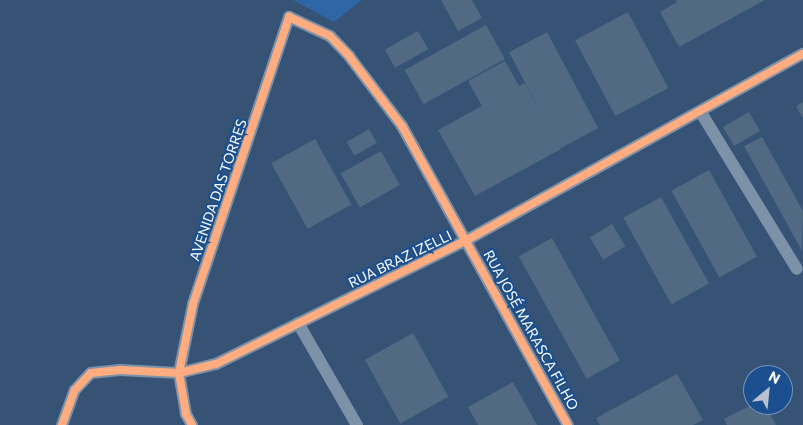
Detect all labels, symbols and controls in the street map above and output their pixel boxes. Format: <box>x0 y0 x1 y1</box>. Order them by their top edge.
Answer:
street label: AVENIDA DAS TORRES <box>186 117 250 263</box>
street label: RUA BRAZ IZELLI <box>346 227 454 291</box>
street label: RUA JOSÉ MARASCA FILHO <box>480 247 582 413</box>
north arrow <box>743 365 793 415</box>
text: N <box>766 367 783 387</box>

